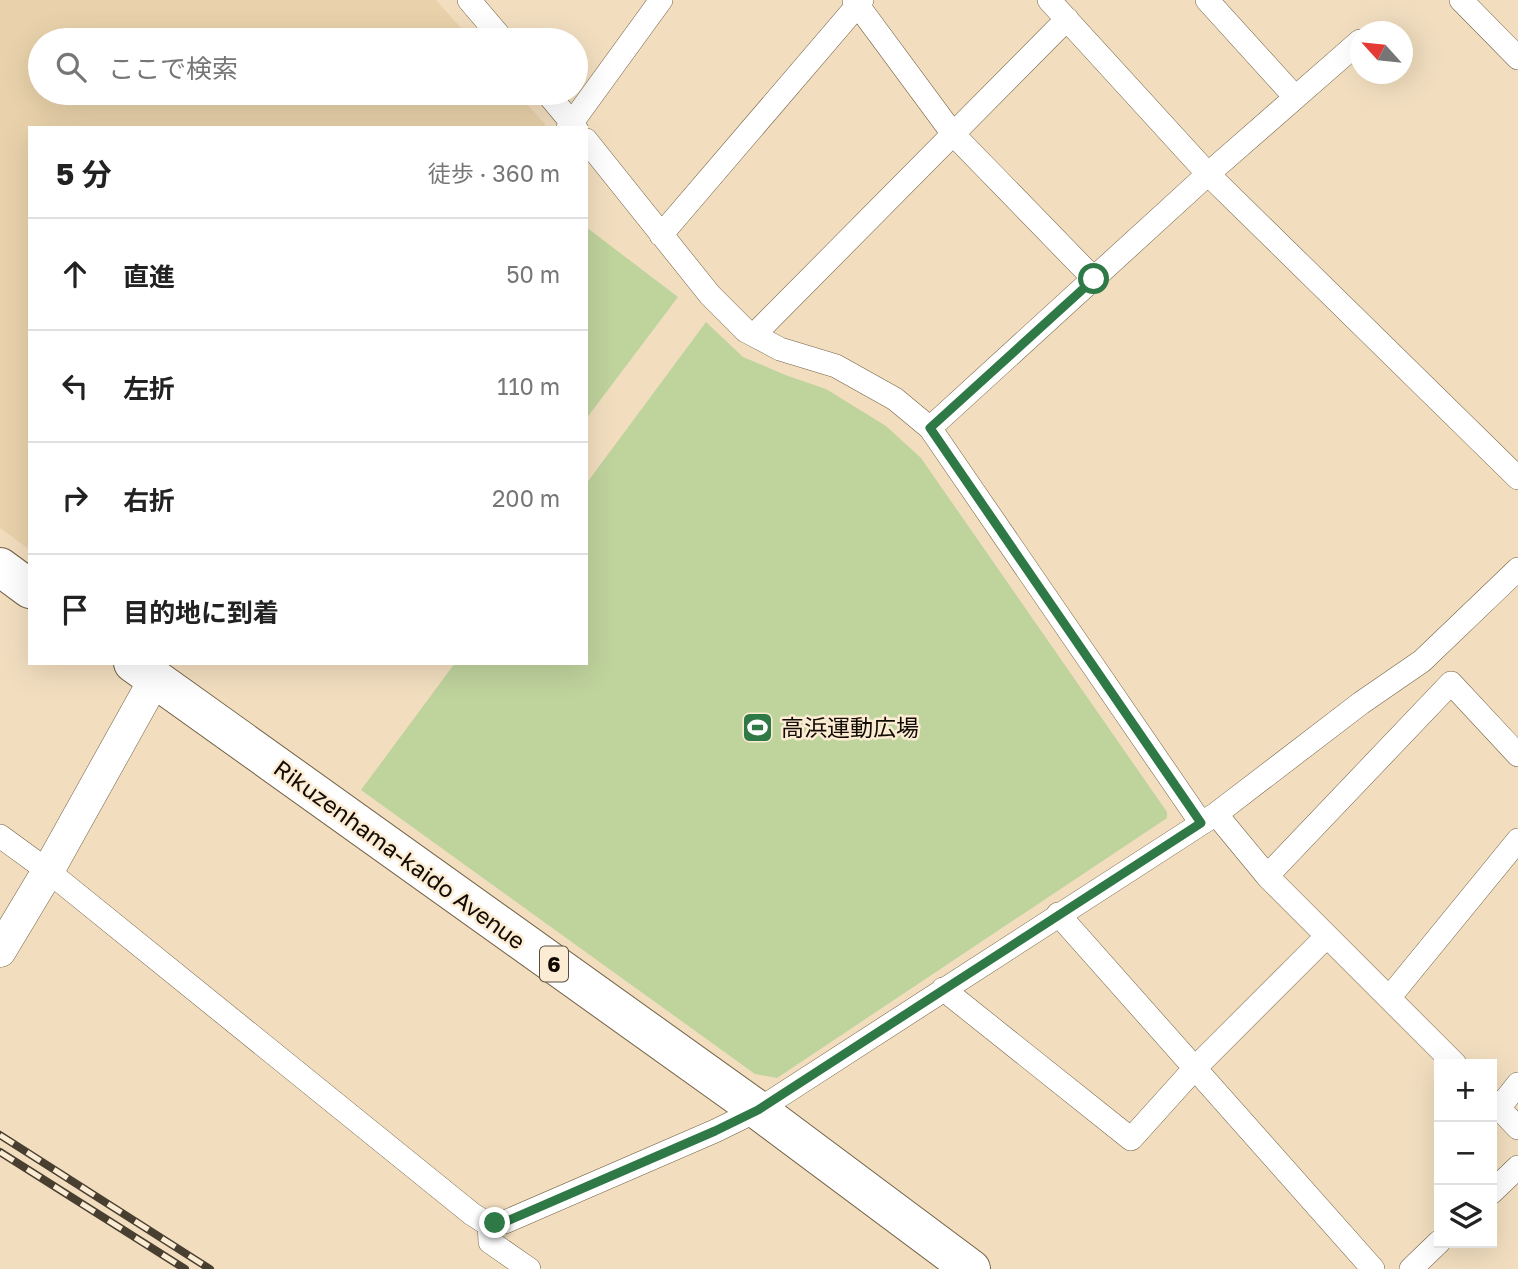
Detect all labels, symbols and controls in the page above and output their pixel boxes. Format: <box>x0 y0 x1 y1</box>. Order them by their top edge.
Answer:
north arrow <box>1350 21 1413 84</box>
search box <box>28 28 588 105</box>
icon: search <box>52 48 90 86</box>
text: ここで検索 <box>108 53 238 84</box>
text: 5 分 <box>56 156 112 192</box>
text: 徒歩 · 360 m <box>428 159 560 187</box>
icon: ahead <box>56 255 94 293</box>
text: 50 m <box>506 260 560 288</box>
text: 直進 <box>123 261 175 292</box>
route start <box>1078 263 1109 294</box>
icon: left <box>56 367 94 405</box>
text: 110 m <box>497 372 560 400</box>
text: 左折 <box>123 373 175 404</box>
icon: right <box>56 479 94 517</box>
text: 200 m <box>492 484 560 512</box>
text: 右折 <box>123 485 175 516</box>
icon: arrive <box>56 591 94 629</box>
text: 目的地に到着 <box>123 597 279 628</box>
sports icon: 高浜運動広場 <box>741 710 775 744</box>
place label: 高浜運動広場 <box>781 713 919 741</box>
street label: Rikuzenhama-kaido Avenue <box>269 753 531 955</box>
road number: 6 <box>540 946 568 982</box>
map controls <box>1434 1059 1497 1248</box>
button: + <box>1434 1059 1497 1122</box>
button: − <box>1434 1122 1497 1185</box>
button: layers <box>1434 1185 1497 1248</box>
route end <box>479 1207 510 1238</box>

